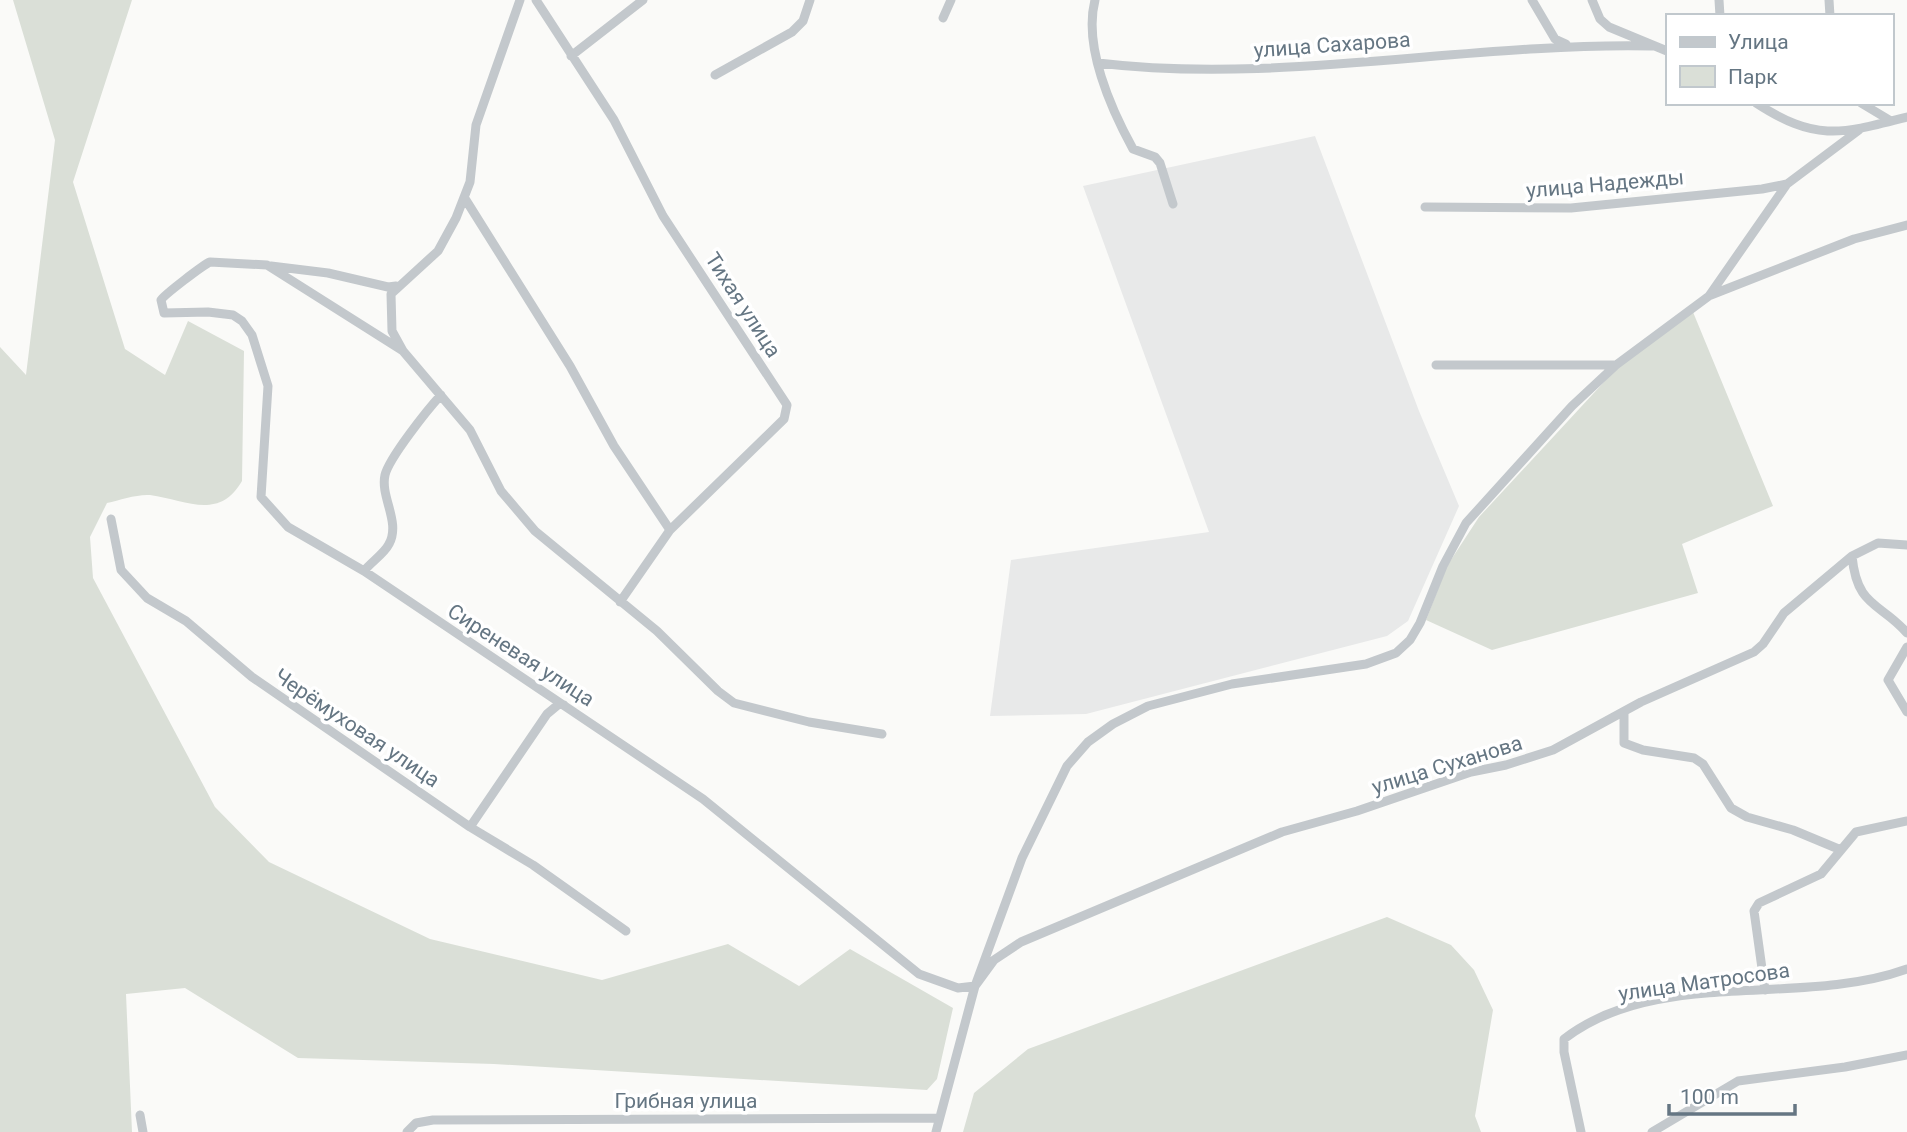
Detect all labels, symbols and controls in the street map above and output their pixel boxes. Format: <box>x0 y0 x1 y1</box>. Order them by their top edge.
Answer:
legend <box>1666 14 1893 105</box>
street label: улица Сахарова <box>1253 28 1411 62</box>
text: Улица <box>1728 30 1789 54</box>
text: Парк <box>1728 65 1778 89</box>
street label: улица Надежды <box>1525 165 1685 203</box>
street label: Тихая улица <box>700 248 786 362</box>
street label: Сиреневая улица <box>443 599 599 711</box>
street label: Черёмуховая улица <box>270 664 444 792</box>
street label: улица Суханова <box>1369 731 1525 799</box>
street label: улица Матросова <box>1617 958 1791 1006</box>
scale bar <box>1669 1072 1795 1116</box>
text: 100 m <box>1680 1085 1739 1109</box>
street label: Грибная улица <box>615 1089 757 1113</box>

